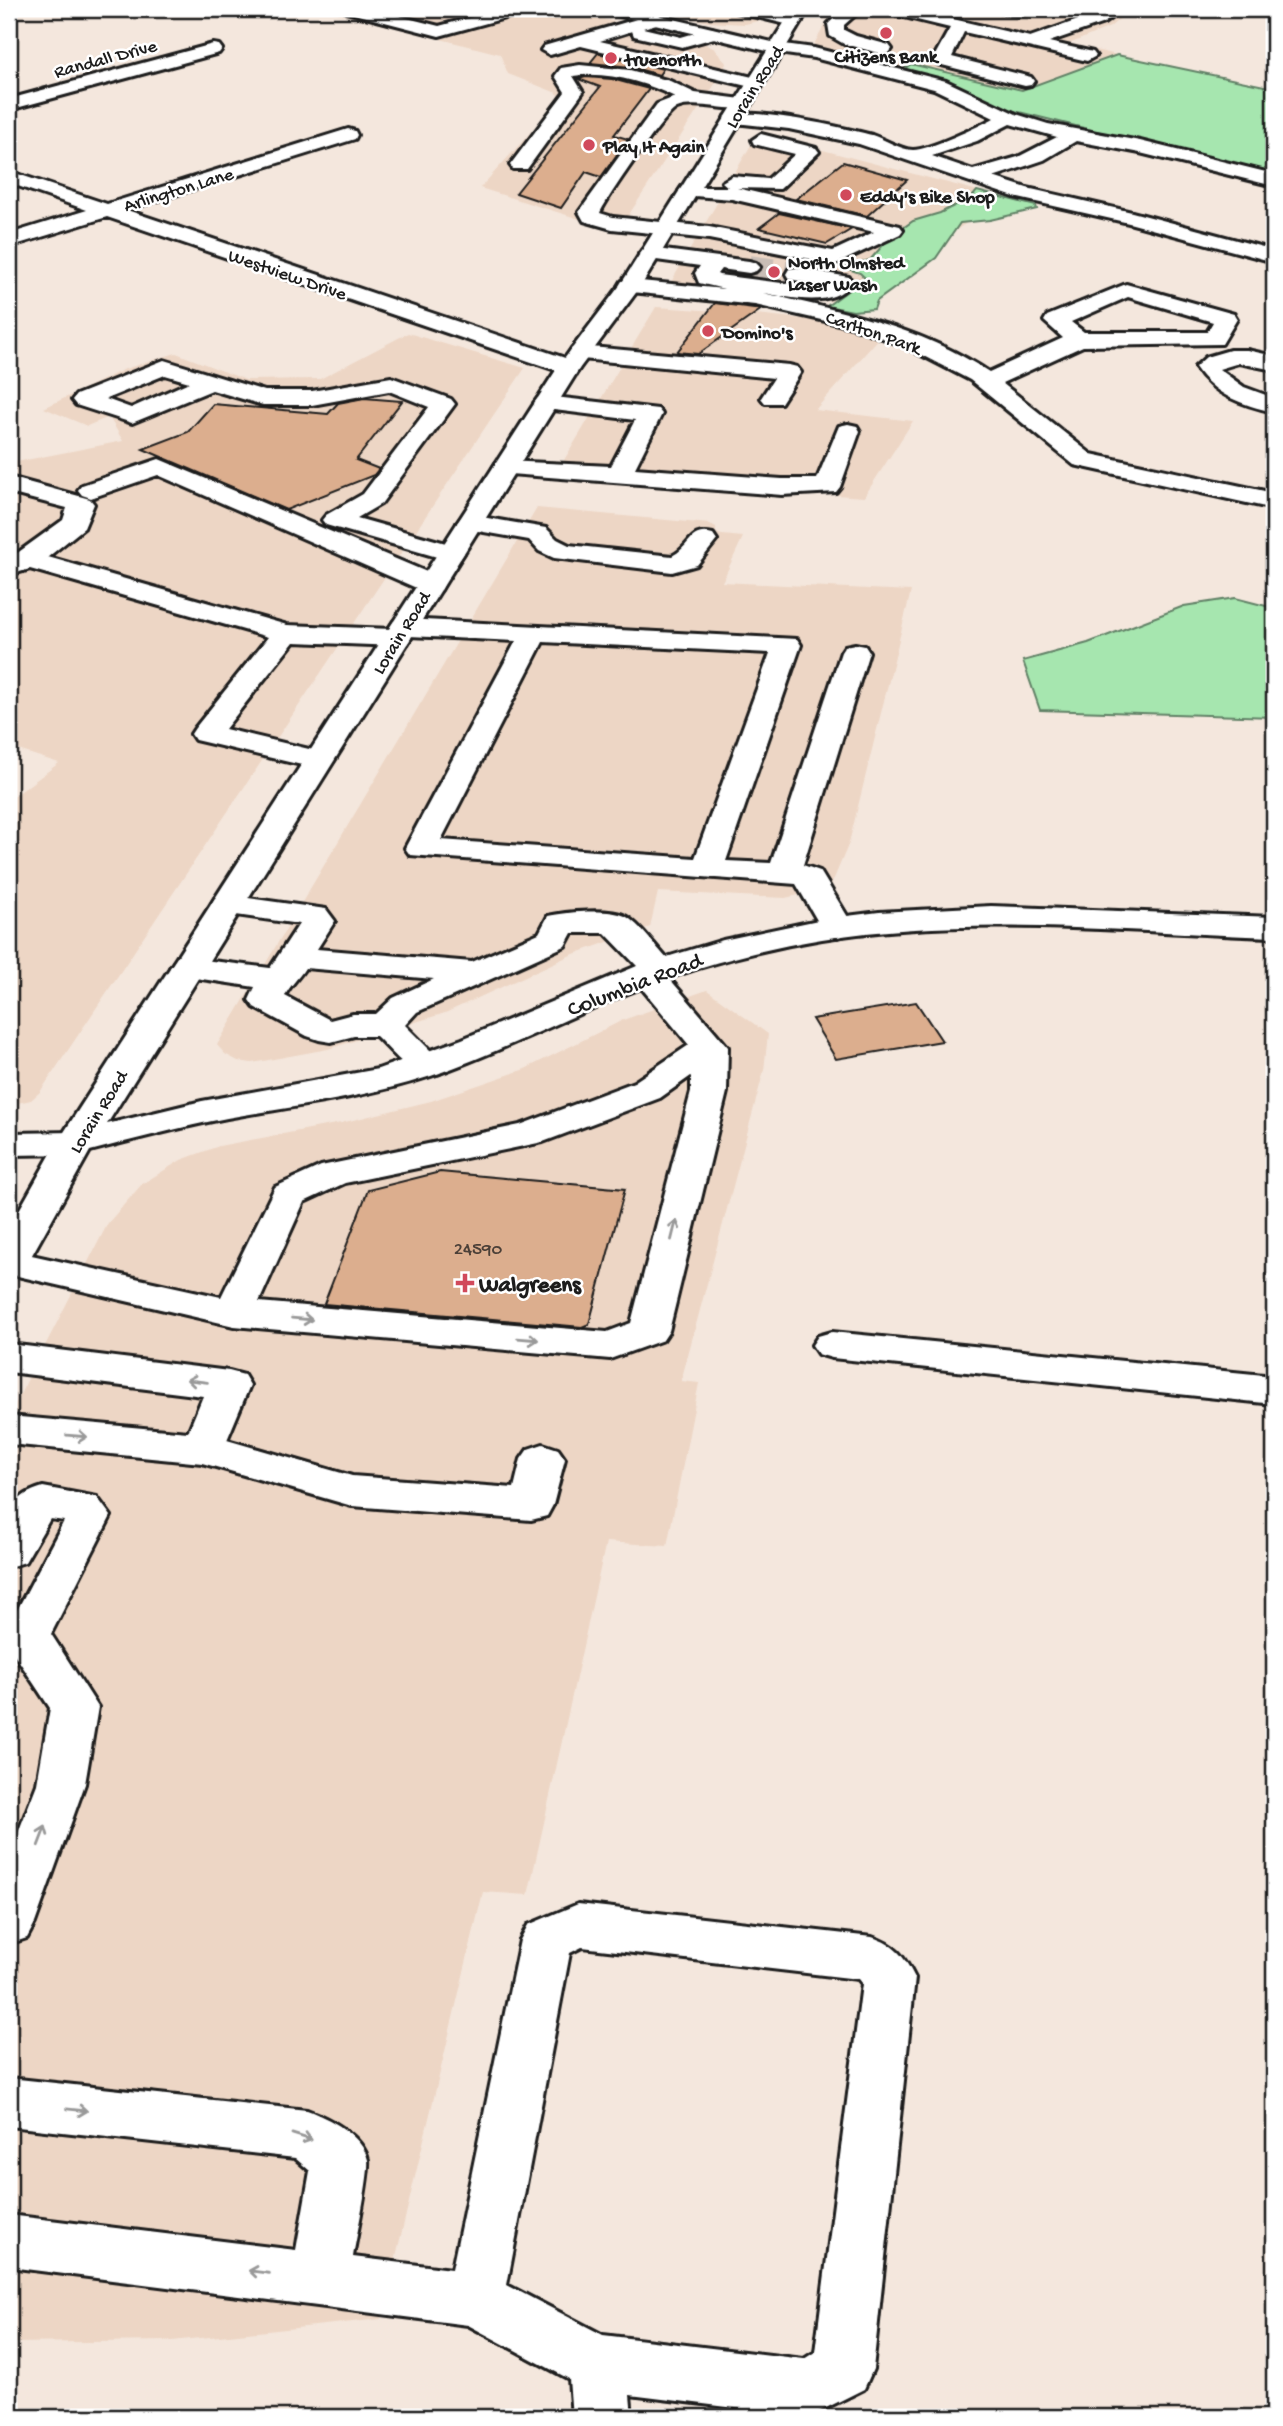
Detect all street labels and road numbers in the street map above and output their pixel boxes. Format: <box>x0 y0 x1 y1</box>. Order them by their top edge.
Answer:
street label: Randall Drive <box>52 36 160 85</box>
street label: Lorain Road <box>722 41 791 133</box>
street label: Arlington Lane <box>121 164 237 219</box>
street label: Westview Drive <box>225 245 349 307</box>
street label: Carlton Park <box>822 307 925 362</box>
street label: Lorain Road <box>369 587 438 679</box>
street label: Columbia Road <box>564 948 708 1024</box>
street label: Lorain Road <box>66 1066 135 1158</box>

